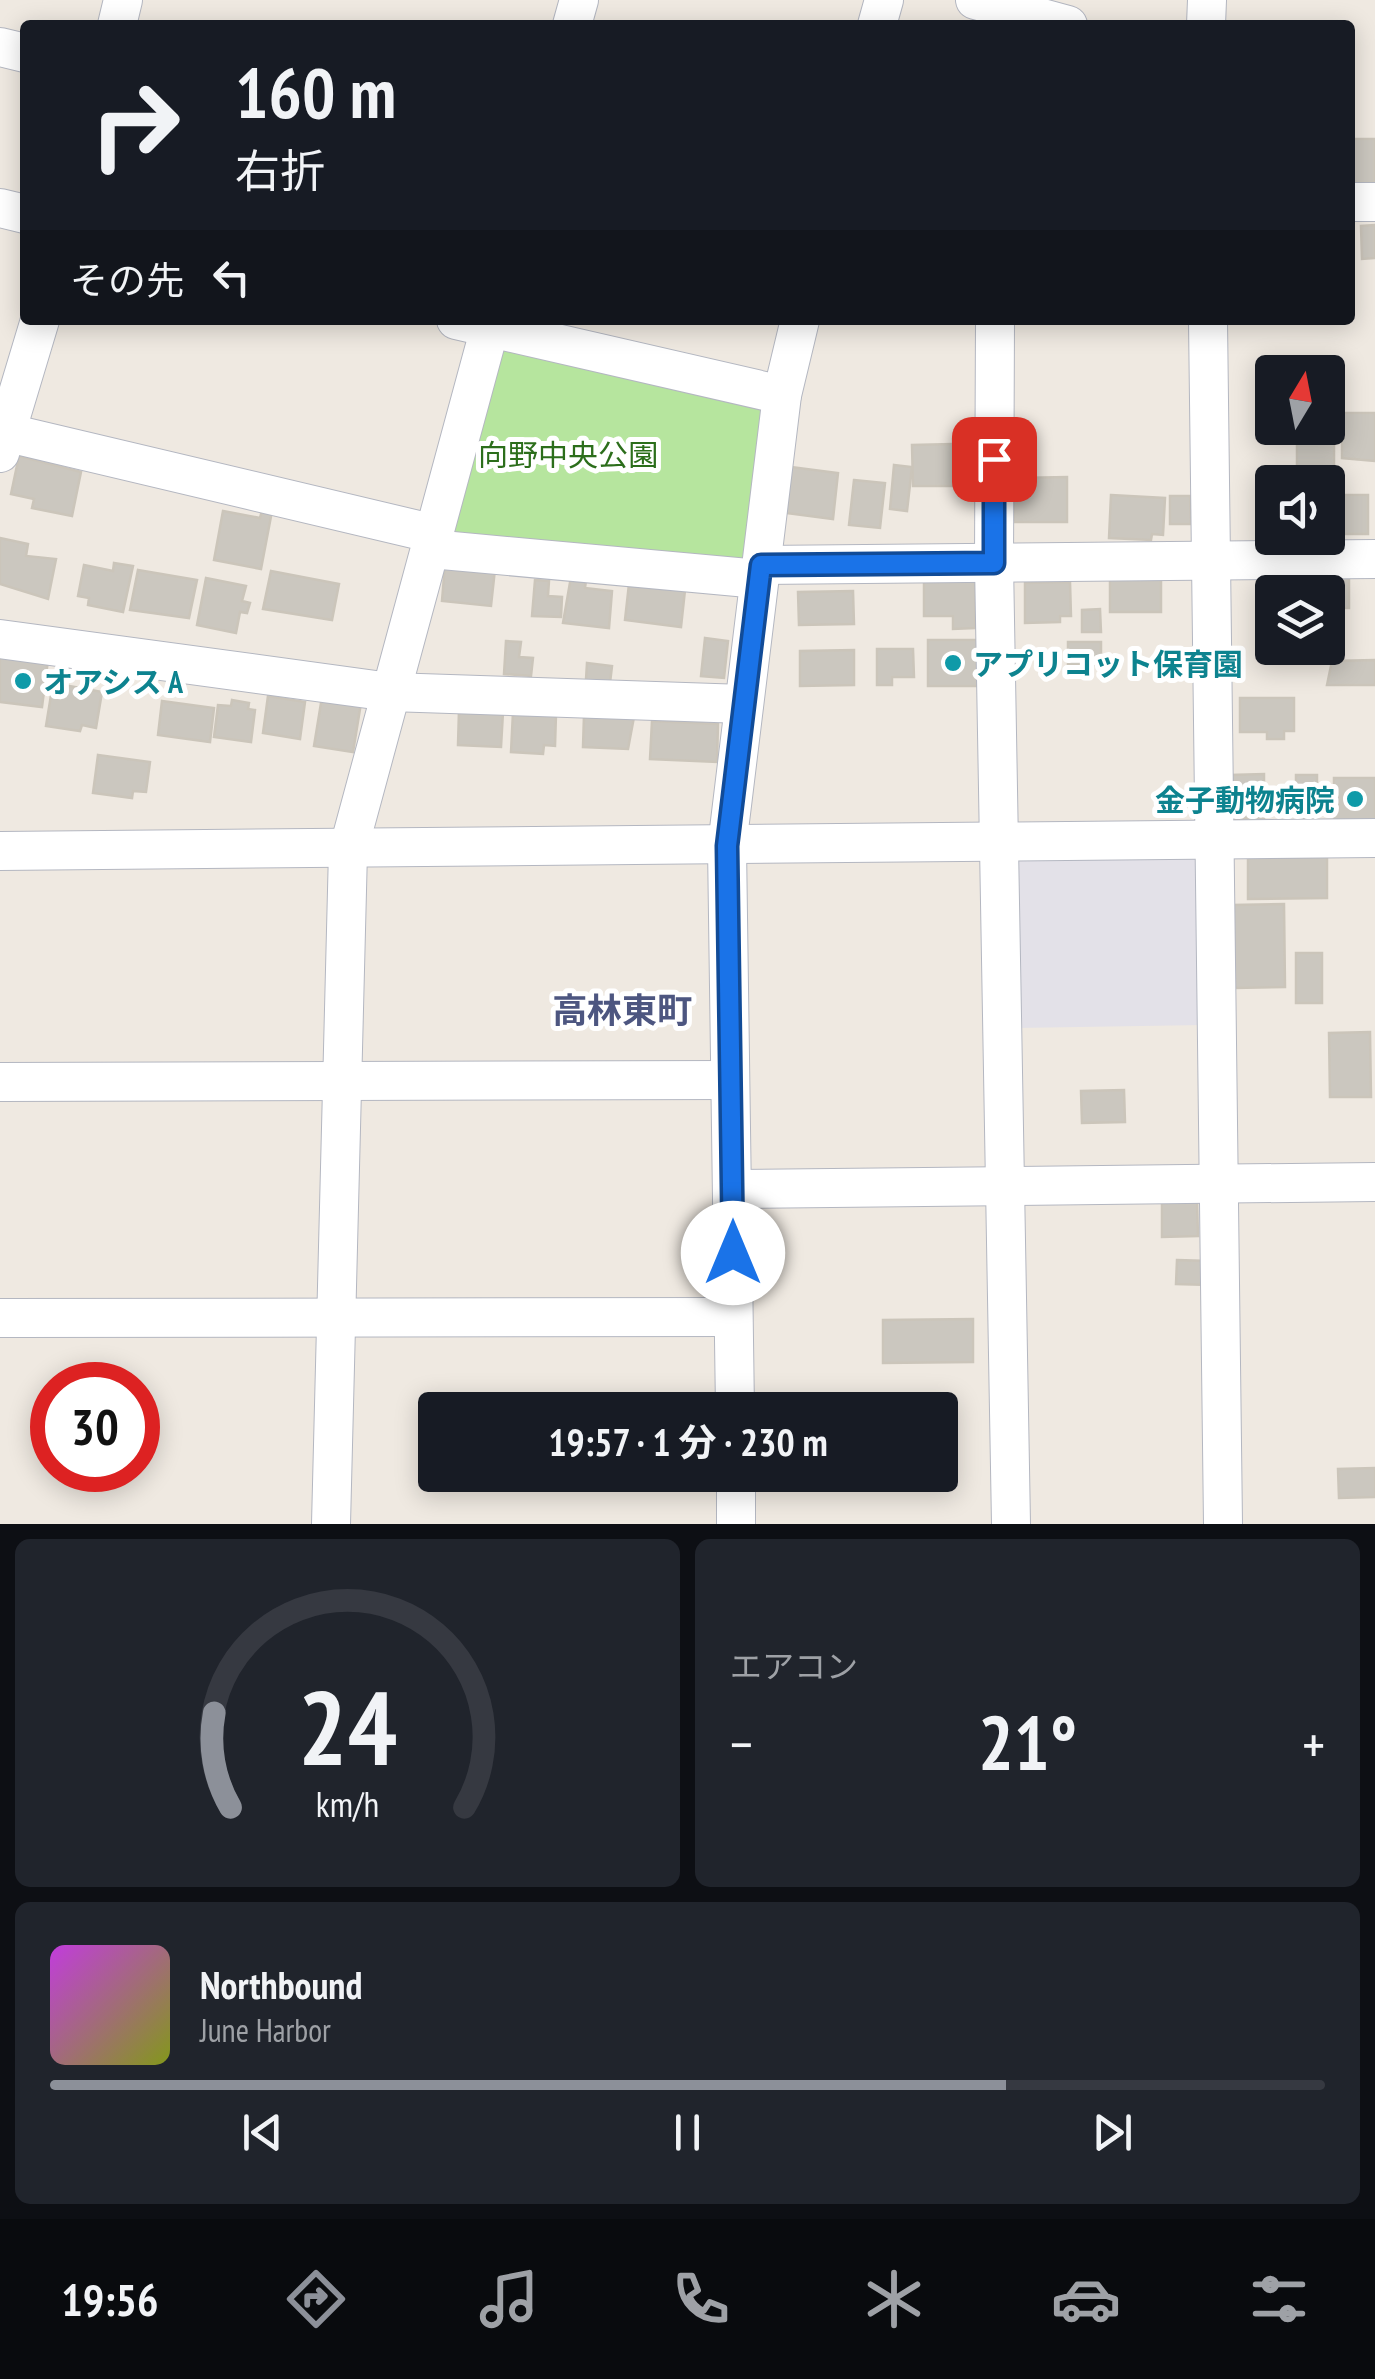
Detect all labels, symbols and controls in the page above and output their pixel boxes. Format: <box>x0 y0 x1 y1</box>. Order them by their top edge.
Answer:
text: 160 m <box>235 47 396 137</box>
icon: right <box>70 60 200 190</box>
text: 右折 <box>235 141 325 199</box>
icon: left <box>204 250 259 305</box>
text: その先 <box>70 255 184 304</box>
north arrow <box>1255 355 1345 445</box>
map controls <box>1255 355 1345 665</box>
pin <box>952 417 1037 502</box>
icon: arrive <box>967 432 1022 487</box>
park label: 向野中央公園 <box>478 435 658 474</box>
button: sound <box>1255 465 1345 555</box>
button: layers <box>1255 575 1345 665</box>
place label: アプリコット保育園 <box>973 644 1243 683</box>
marker: アプリコット保育園 <box>942 652 964 674</box>
place label: オアシス A <box>43 662 184 701</box>
marker: オアシス A <box>12 670 34 692</box>
place label: 金子動物病院 <box>1155 780 1335 819</box>
marker: 金子動物病院 <box>1344 788 1366 810</box>
district label: 高林東町 <box>552 987 692 1033</box>
position arrow <box>681 1201 785 1305</box>
speed limit sign: 30 <box>30 1362 160 1492</box>
text: 19:57 · 1 分 · 230 m <box>548 1417 828 1466</box>
text: エアコン <box>730 1645 858 1687</box>
text: 24 <box>298 1659 397 1794</box>
text: 21° <box>978 1694 1077 1791</box>
text: − <box>730 1708 753 1779</box>
text: + <box>1302 1708 1325 1779</box>
text: km/h <box>316 1781 379 1827</box>
text: Northbound <box>200 1960 362 2009</box>
text: June Harbor <box>200 2009 331 2051</box>
icon: previous <box>235 2105 290 2160</box>
icon: pause <box>660 2105 715 2160</box>
icon: next <box>1085 2105 1140 2160</box>
icon: directions <box>281 2264 351 2334</box>
icon: music <box>474 2264 544 2334</box>
icon: phone <box>666 2264 736 2334</box>
icon: climate <box>859 2264 929 2334</box>
icon: car <box>1051 2264 1121 2334</box>
icon: filters <box>1244 2264 1314 2334</box>
text: 19:56 <box>61 2270 159 2328</box>

